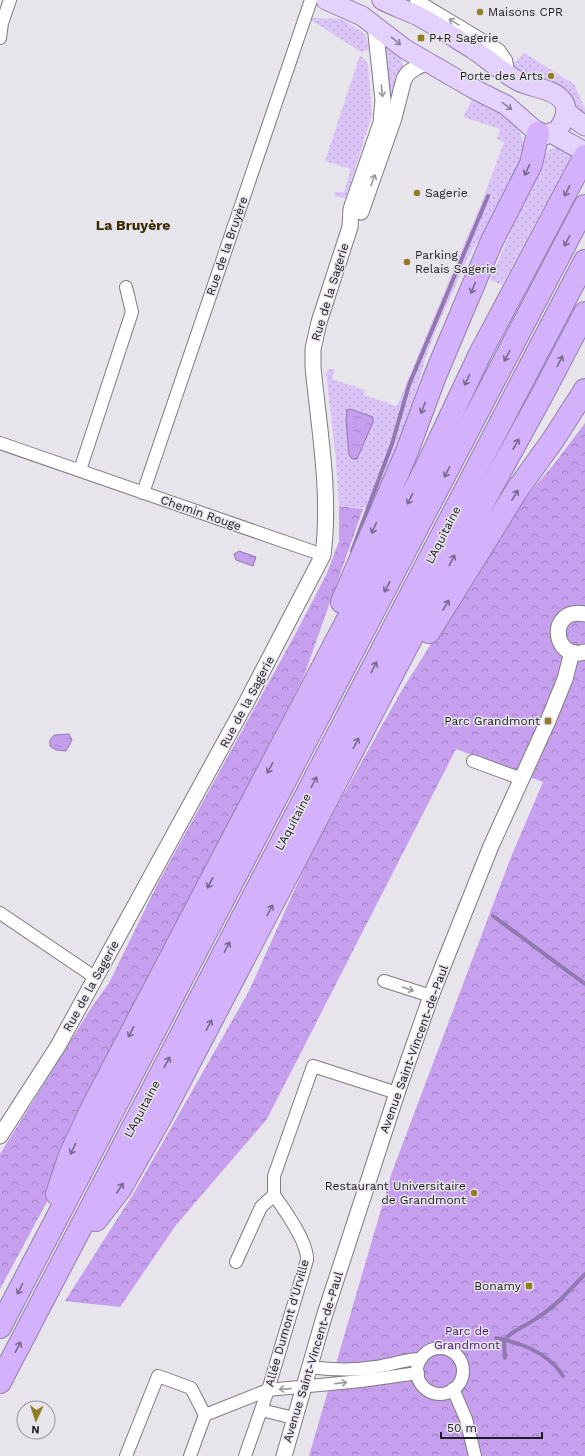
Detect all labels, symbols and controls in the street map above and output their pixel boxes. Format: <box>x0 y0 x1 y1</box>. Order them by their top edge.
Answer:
place label: Maisons CPR <box>488 5 563 19</box>
marker: Maisons CPR <box>475 7 485 17</box>
one-way arrow <box>448 18 460 26</box>
place label: P+R Sagerie <box>429 31 498 45</box>
marker: P+R Sagerie <box>416 33 426 43</box>
one-way arrow <box>390 36 401 45</box>
place label: Porte des Arts <box>460 69 543 83</box>
marker: Porte des Arts <box>546 71 556 81</box>
one-way arrow <box>378 84 386 97</box>
one-way arrow <box>502 102 513 110</box>
one-way arrow <box>523 164 530 176</box>
one-way arrow <box>369 174 377 186</box>
one-way arrow <box>563 184 570 196</box>
place label: Sagerie <box>425 186 468 200</box>
marker: Sagerie <box>412 188 422 198</box>
street label: Rue de la Bruyère <box>203 194 251 297</box>
district label: La Bruyère <box>96 217 170 233</box>
one-way arrow <box>563 235 570 247</box>
street label: Rue de la Sagerie <box>308 241 352 343</box>
place label: Parking Relais Sagerie <box>415 248 497 276</box>
marker: Parking Relais Sagerie <box>402 257 412 267</box>
one-way arrow <box>468 282 476 294</box>
one-way arrow <box>503 350 510 362</box>
one-way arrow <box>557 355 565 367</box>
one-way arrow <box>463 374 470 386</box>
one-way arrow <box>418 402 426 414</box>
one-way arrow <box>512 438 520 450</box>
one-way arrow <box>443 465 450 477</box>
one-way arrow <box>511 489 519 501</box>
street label: Chemin Rouge <box>159 493 243 533</box>
one-way arrow <box>406 493 413 505</box>
street label: L'Aquitaine <box>423 504 463 566</box>
one-way arrow <box>369 522 377 534</box>
one-way arrow <box>449 554 456 566</box>
one-way arrow <box>383 581 390 593</box>
one-way arrow <box>442 600 450 611</box>
street label: Rue de la Sagerie <box>217 654 277 750</box>
one-way arrow <box>370 661 378 673</box>
place label: Parc Grandmont <box>444 714 540 728</box>
marker: Parc Grandmont <box>543 716 553 726</box>
one-way arrow <box>353 738 361 750</box>
one-way arrow <box>266 762 274 774</box>
one-way arrow <box>310 777 318 789</box>
street label: L'Aquitaine <box>272 791 314 853</box>
one-way arrow <box>205 877 213 889</box>
one-way arrow <box>266 904 274 916</box>
street label: Rue de la Sagerie <box>60 938 122 1034</box>
one-way arrow <box>224 941 232 953</box>
street label: Avenue Saint-Vincent-de-Paul <box>377 963 451 1135</box>
one-way arrow <box>401 985 413 993</box>
one-way arrow <box>206 1020 214 1032</box>
one-way arrow <box>127 1026 134 1038</box>
one-way arrow <box>164 1057 171 1069</box>
street label: L'Aquitaine <box>121 1078 163 1140</box>
one-way arrow <box>69 1142 76 1154</box>
place label: Restaurant Universitaire de Grandmont <box>325 1179 466 1207</box>
one-way arrow <box>116 1183 124 1194</box>
marker: Restaurant Universitaire de Grandmont <box>469 1188 479 1198</box>
street label: Allée Dumont d'Urville <box>262 1258 312 1388</box>
street label: Avenue Saint-Vincent-de-Paul <box>280 1270 346 1444</box>
place label: Bonamy <box>474 1279 522 1293</box>
marker: Bonamy <box>524 1281 534 1291</box>
one-way arrow <box>16 1282 23 1294</box>
park label: Parc de Grandmont <box>434 1324 500 1352</box>
one-way arrow <box>15 1342 22 1354</box>
one-way arrow <box>334 1379 347 1387</box>
one-way arrow <box>279 1385 292 1392</box>
north arrow <box>16 1400 56 1440</box>
scale bar <box>441 1414 542 1440</box>
text: 50 m <box>447 1421 477 1435</box>
text: N <box>31 1423 40 1436</box>

